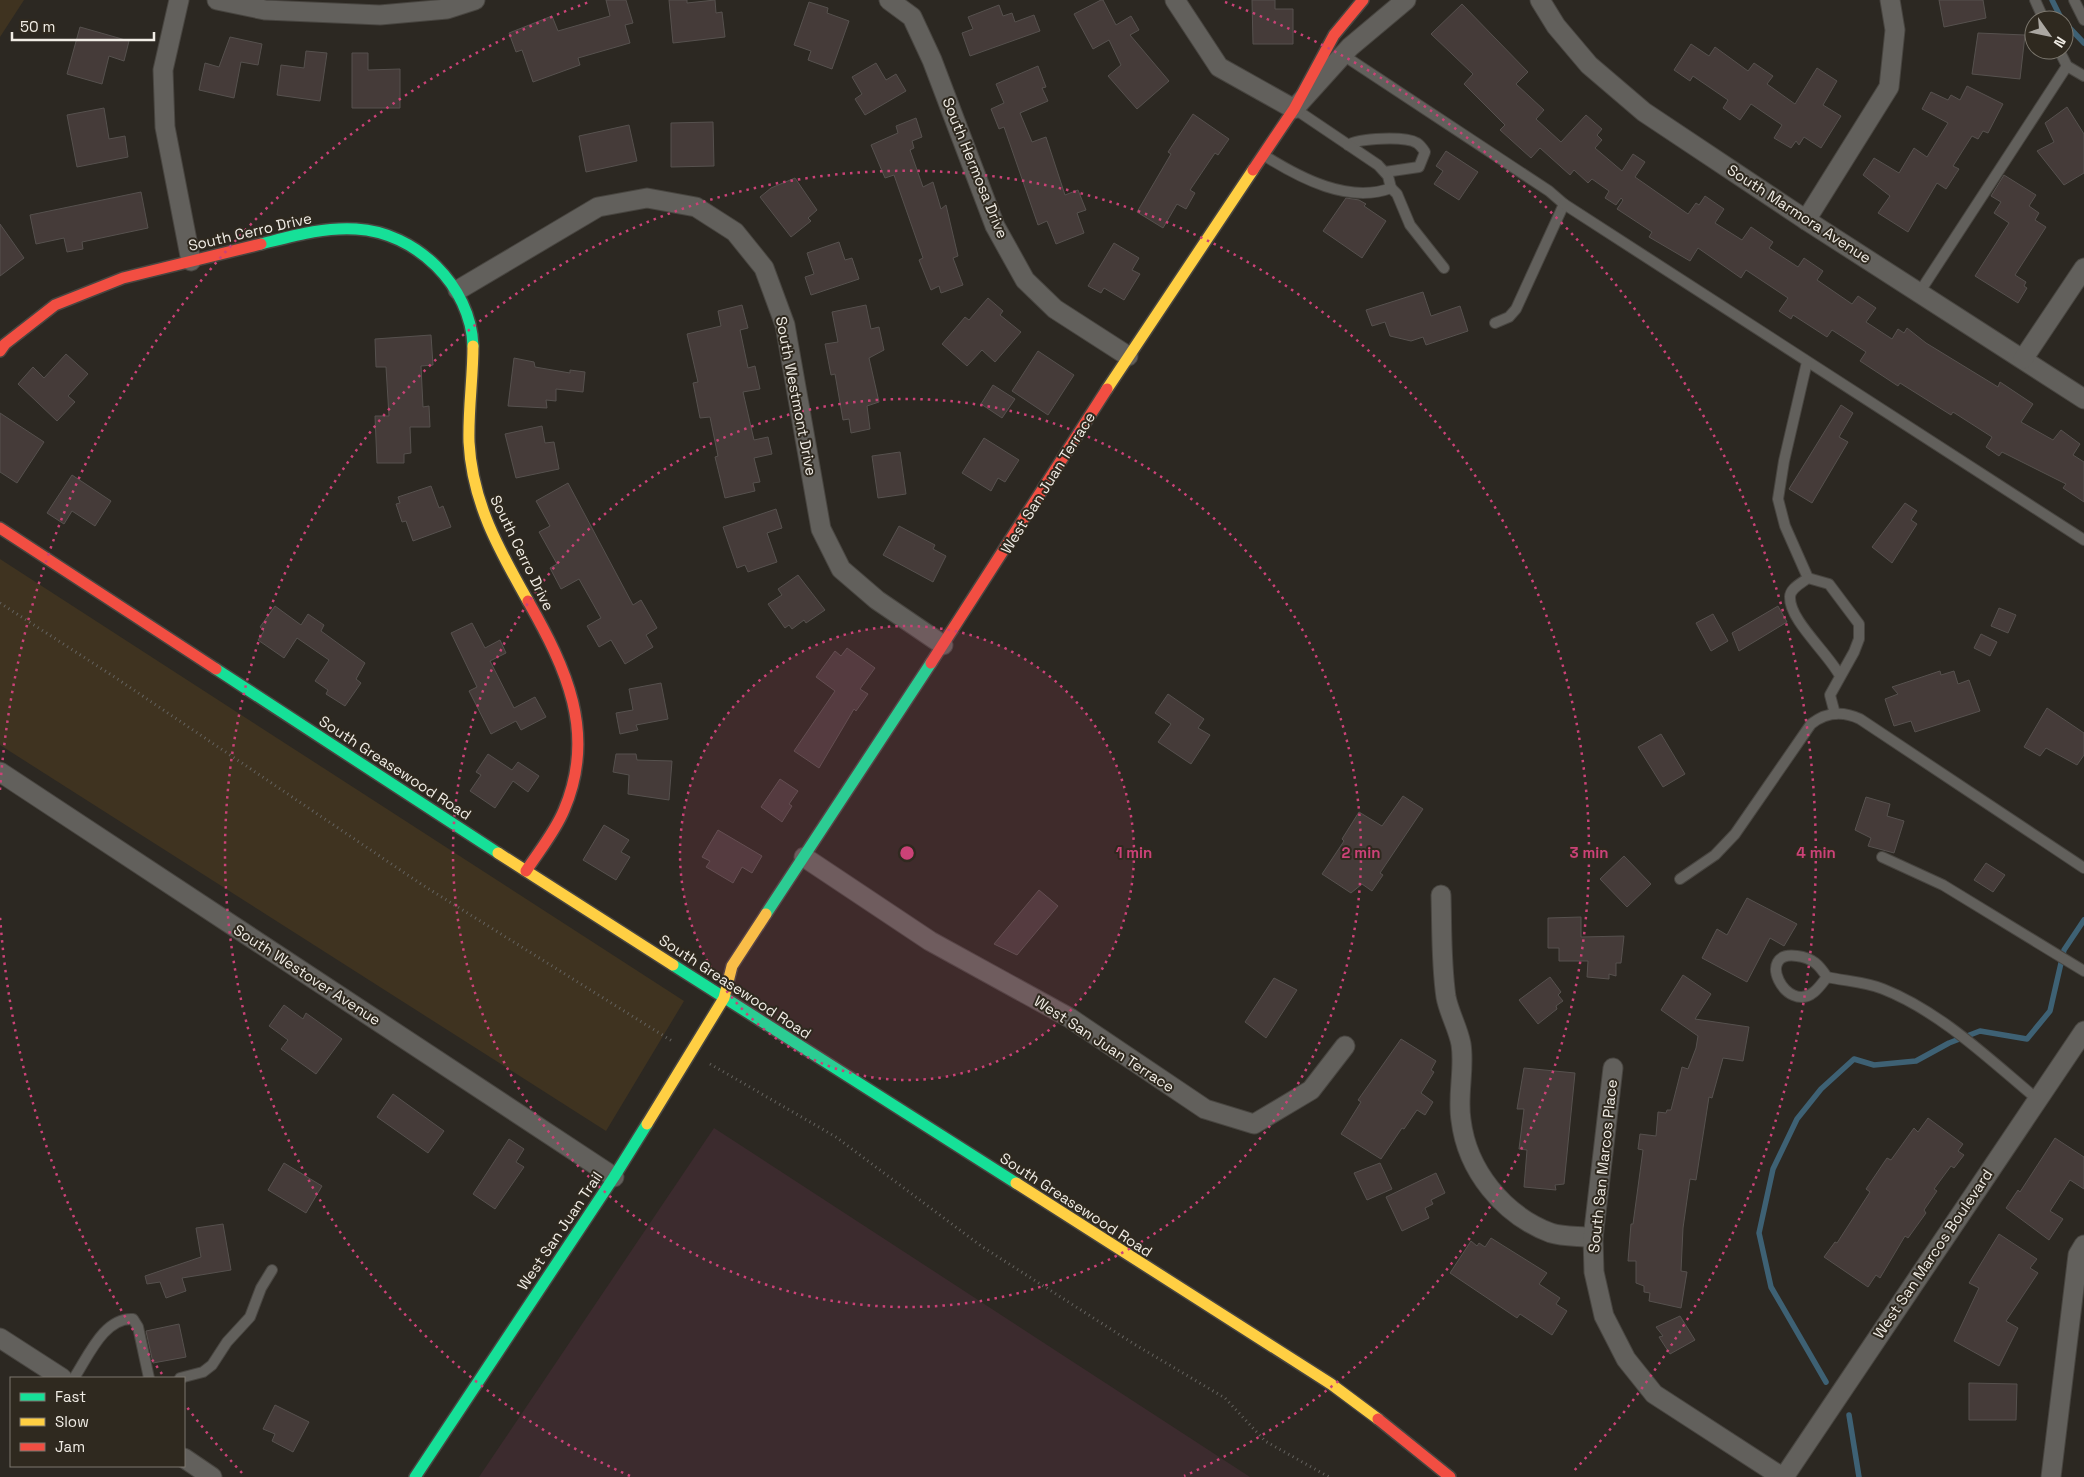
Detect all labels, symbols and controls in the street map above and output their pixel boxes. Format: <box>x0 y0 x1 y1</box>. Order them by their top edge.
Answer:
scale bar <box>12 10 155 42</box>
north arrow <box>2024 10 2074 60</box>
text: 50 m <box>20 17 55 36</box>
text: N <box>2050 33 2070 51</box>
street label: South Hermosa Drive <box>938 95 1012 241</box>
street label: South Marmora Avenue <box>1724 160 1875 267</box>
street label: South Cerro Drive <box>186 208 314 255</box>
street label: South Westmont Drive <box>772 315 821 477</box>
street label: West San Juan Terrace <box>996 408 1099 557</box>
street label: South Cerro Drive <box>486 492 559 614</box>
street label: South Greasewood Road <box>316 711 475 824</box>
text: 1 min <box>1116 843 1152 862</box>
text: 2 min <box>1342 843 1380 862</box>
text: 3 min <box>1570 843 1608 862</box>
text: 4 min <box>1796 843 1836 862</box>
centre of rings <box>898 844 916 862</box>
street label: South Westover Avenue <box>230 920 384 1029</box>
street label: South Greasewood Road <box>656 930 815 1043</box>
street label: West San Juan Terrace <box>1030 991 1178 1096</box>
street label: South San Marcos Place <box>1584 1078 1621 1254</box>
street label: South Greasewood Road <box>997 1148 1156 1261</box>
street label: West San Marcos Boulevard <box>1869 1165 1996 1342</box>
street label: West San Juan Trail <box>513 1168 606 1294</box>
legend <box>10 1377 185 1467</box>
text: Fast <box>55 1387 86 1406</box>
text: Slow <box>55 1412 89 1431</box>
text: Jam <box>55 1437 85 1456</box>

